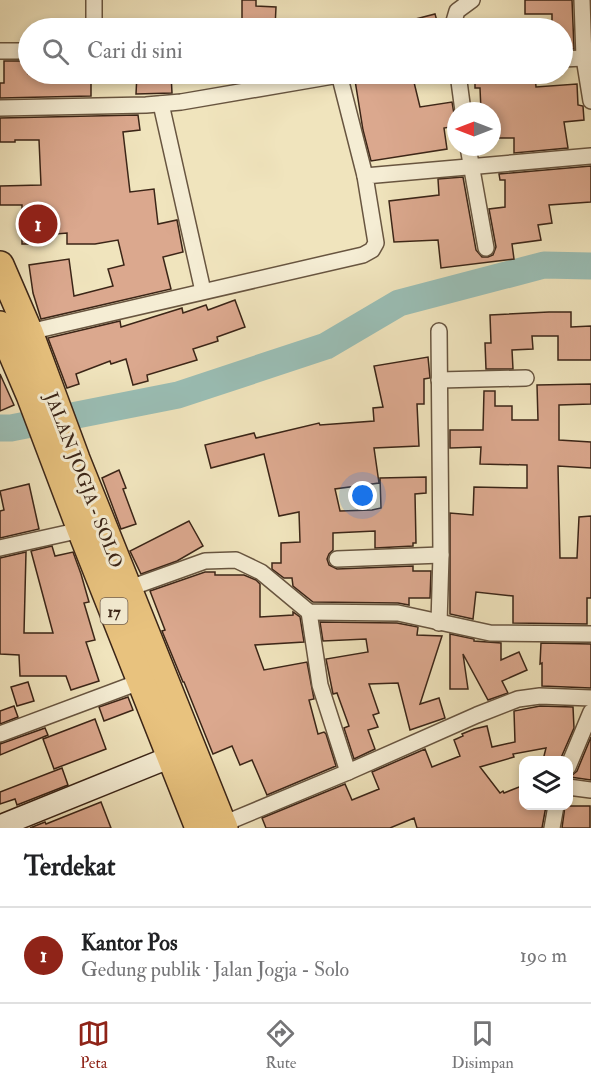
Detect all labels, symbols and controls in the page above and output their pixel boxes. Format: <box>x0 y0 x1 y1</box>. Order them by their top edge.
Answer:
search box <box>18 18 573 84</box>
icon: search <box>39 35 72 68</box>
text: Cari di sini <box>87 37 183 65</box>
north arrow <box>447 102 501 156</box>
pin: 1 <box>18 202 57 246</box>
street label: JALAN JOGJA - SOLO <box>39 388 128 571</box>
your location <box>348 481 377 510</box>
road number: 17 <box>100 598 128 624</box>
map controls <box>519 756 573 810</box>
button: layers <box>519 756 573 810</box>
text: Terdekat <box>24 851 115 883</box>
text: Kantor Pos <box>81 929 178 957</box>
text: 1 <box>40 943 47 968</box>
text: 190 m <box>520 943 567 968</box>
text: Gedung publik · Jalan Jogja - Solo <box>81 957 349 982</box>
tab: Peta <box>77 1017 110 1073</box>
tab: Rute <box>264 1017 297 1073</box>
tab: Disimpan <box>452 1017 514 1073</box>

